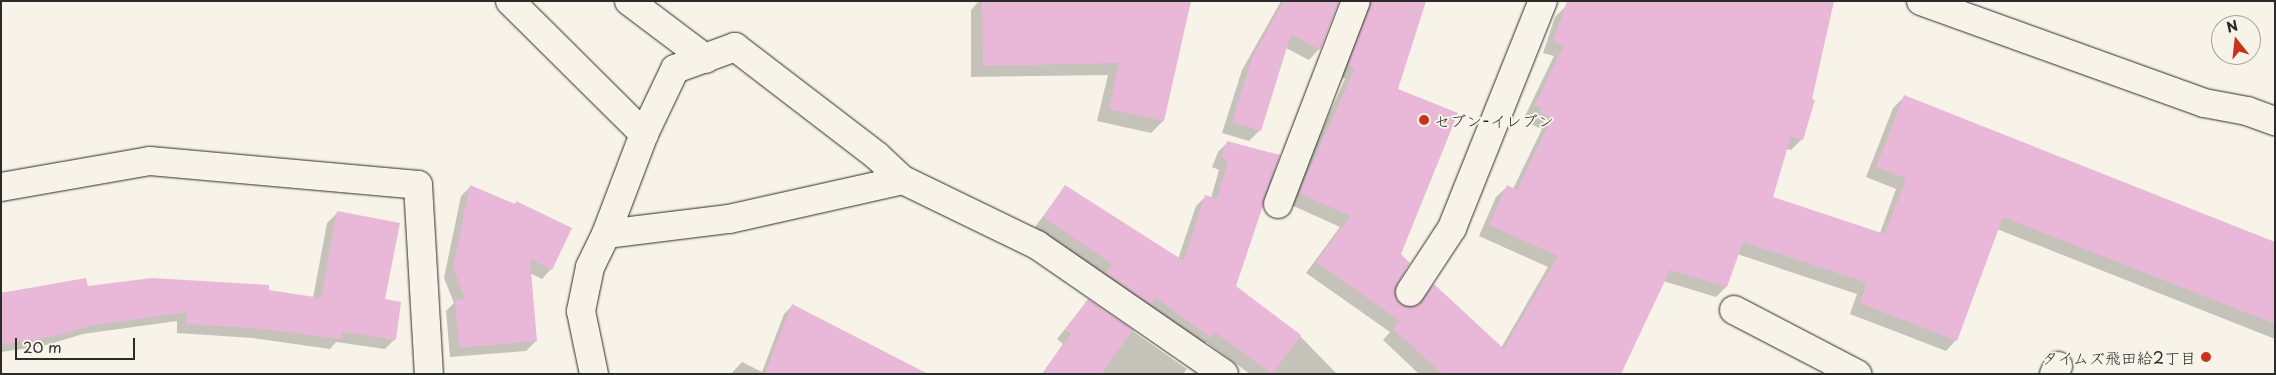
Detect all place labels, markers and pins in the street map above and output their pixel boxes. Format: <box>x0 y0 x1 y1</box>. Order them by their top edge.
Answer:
place label: セブン-イレブン <box>1434 110 1554 130</box>
marker: セブン-イレブン <box>1418 114 1430 126</box>
place label: タイムズ飛田給2丁目 <box>2041 347 2196 367</box>
marker: タイムズ飛田給2丁目 <box>2200 351 2212 363</box>

